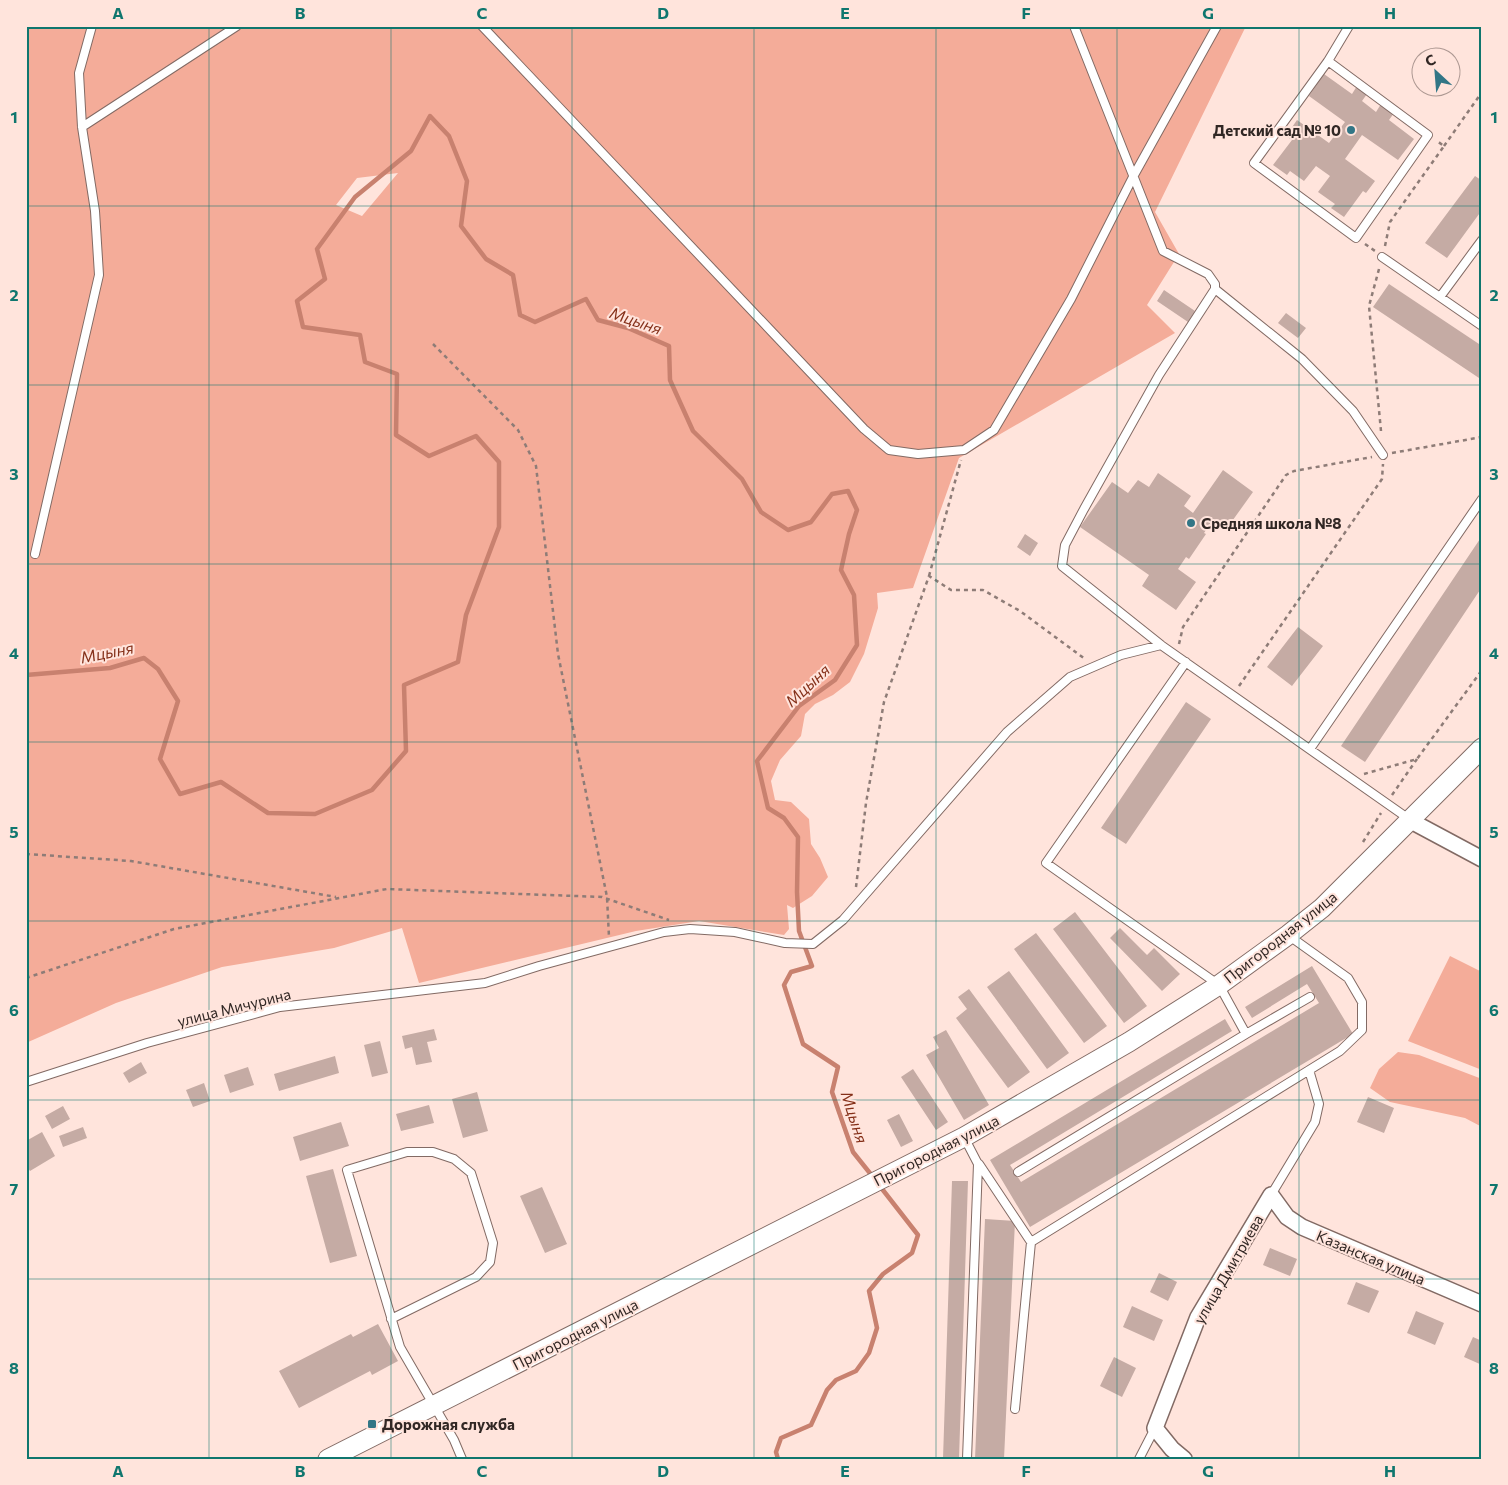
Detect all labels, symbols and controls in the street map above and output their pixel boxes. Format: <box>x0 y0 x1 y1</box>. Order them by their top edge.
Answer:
text: A <box>112 3 124 22</box>
text: B <box>295 3 306 22</box>
text: C <box>477 3 488 22</box>
text: D <box>657 3 669 22</box>
text: E <box>840 3 850 22</box>
text: F <box>1021 3 1031 22</box>
text: G <box>1202 3 1214 22</box>
text: H <box>1384 3 1396 22</box>
north arrow <box>1410 48 1460 98</box>
text: С <box>1422 50 1438 70</box>
text: 1 <box>10 107 18 126</box>
text: 1 <box>1490 107 1498 126</box>
place label: Детский сад № 10 <box>1213 121 1341 139</box>
marker: Детский сад № 10 <box>1345 124 1357 136</box>
text: 2 <box>9 285 19 304</box>
text: 2 <box>1489 285 1499 304</box>
water label: Мцыня <box>607 302 665 338</box>
text: 3 <box>9 464 19 483</box>
text: 3 <box>1489 464 1499 483</box>
place label: Средняя школа №8 <box>1201 514 1342 532</box>
marker: Средняя школа №8 <box>1185 517 1197 529</box>
water label: Мцыня <box>79 638 135 666</box>
text: 4 <box>9 643 19 662</box>
text: 4 <box>1489 643 1499 662</box>
water label: Мцыня <box>781 660 833 710</box>
text: 5 <box>9 822 19 841</box>
text: 5 <box>1489 822 1499 841</box>
street label: Пригородная улица <box>1220 887 1340 987</box>
street label: улица Мичурина <box>175 984 293 1030</box>
text: 6 <box>9 1000 19 1019</box>
text: 6 <box>1489 1000 1499 1019</box>
water label: Мцыня <box>838 1089 872 1145</box>
street label: Пригородная улица <box>870 1111 1002 1189</box>
text: 7 <box>10 1179 19 1198</box>
text: 7 <box>1490 1179 1499 1198</box>
street label: улица Дмитриева <box>1189 1211 1267 1327</box>
street label: Казанская улица <box>1314 1226 1428 1288</box>
street label: Пригородная улица <box>509 1295 641 1373</box>
text: 8 <box>9 1358 19 1377</box>
text: 8 <box>1489 1358 1499 1377</box>
place label: Дорожная служба <box>382 1415 515 1433</box>
marker: Дорожная служба <box>366 1418 378 1430</box>
text: A <box>112 1461 124 1480</box>
text: B <box>295 1461 306 1480</box>
text: C <box>477 1461 488 1480</box>
text: D <box>657 1461 669 1480</box>
text: E <box>840 1461 850 1480</box>
text: F <box>1021 1461 1031 1480</box>
text: G <box>1202 1461 1214 1480</box>
text: H <box>1384 1461 1396 1480</box>

